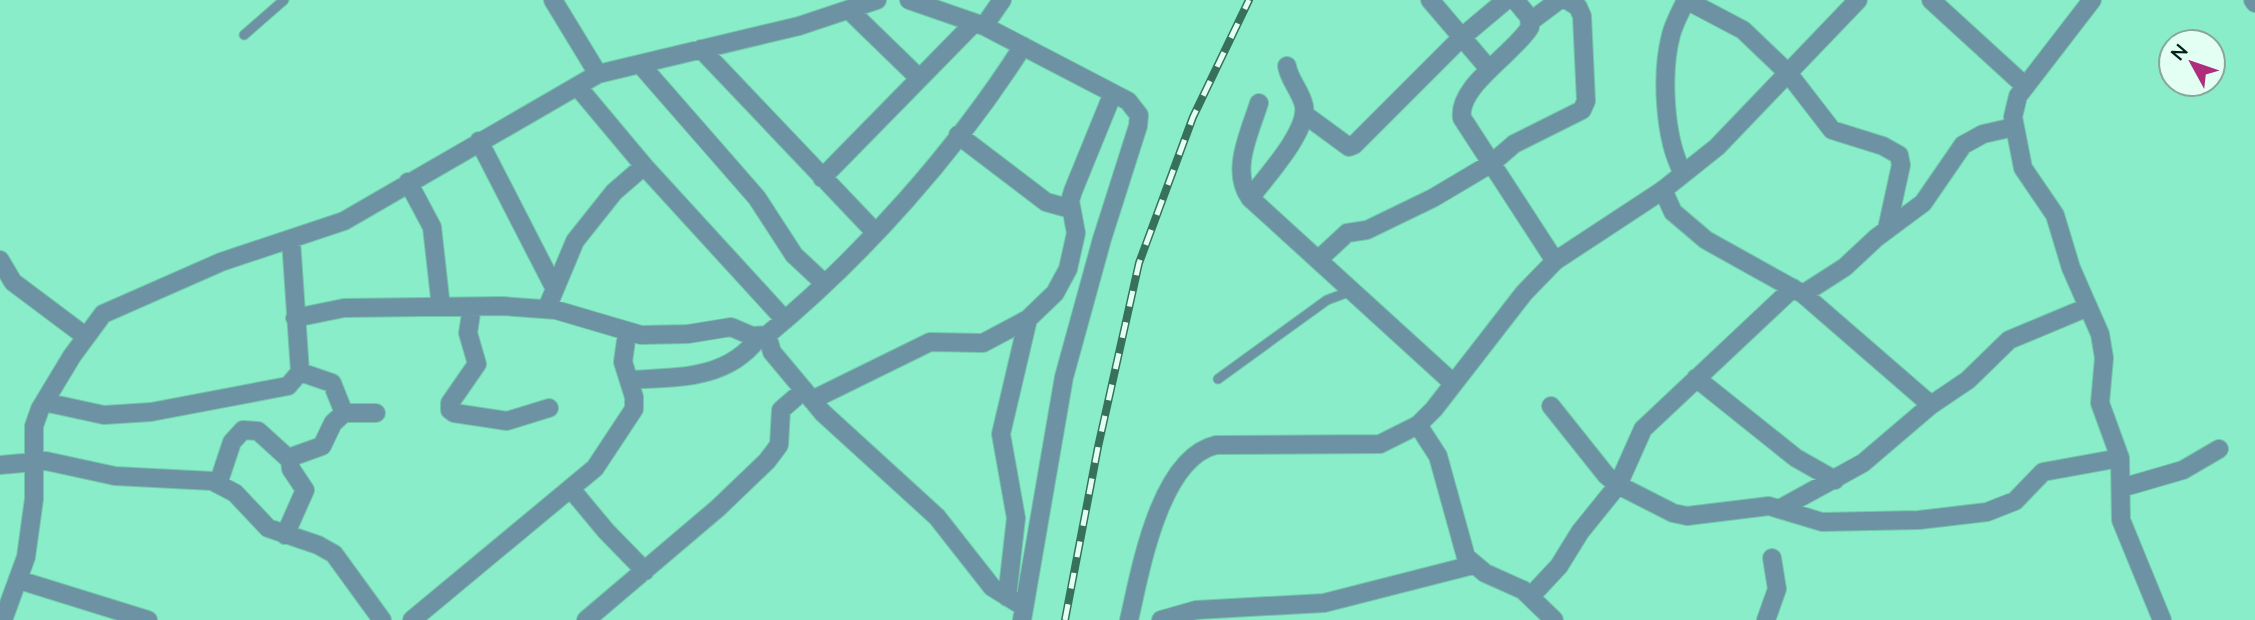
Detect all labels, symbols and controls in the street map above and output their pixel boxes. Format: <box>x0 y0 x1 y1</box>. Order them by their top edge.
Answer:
north arrow <box>2157 28 2227 98</box>
text: N <box>2165 39 2193 65</box>

